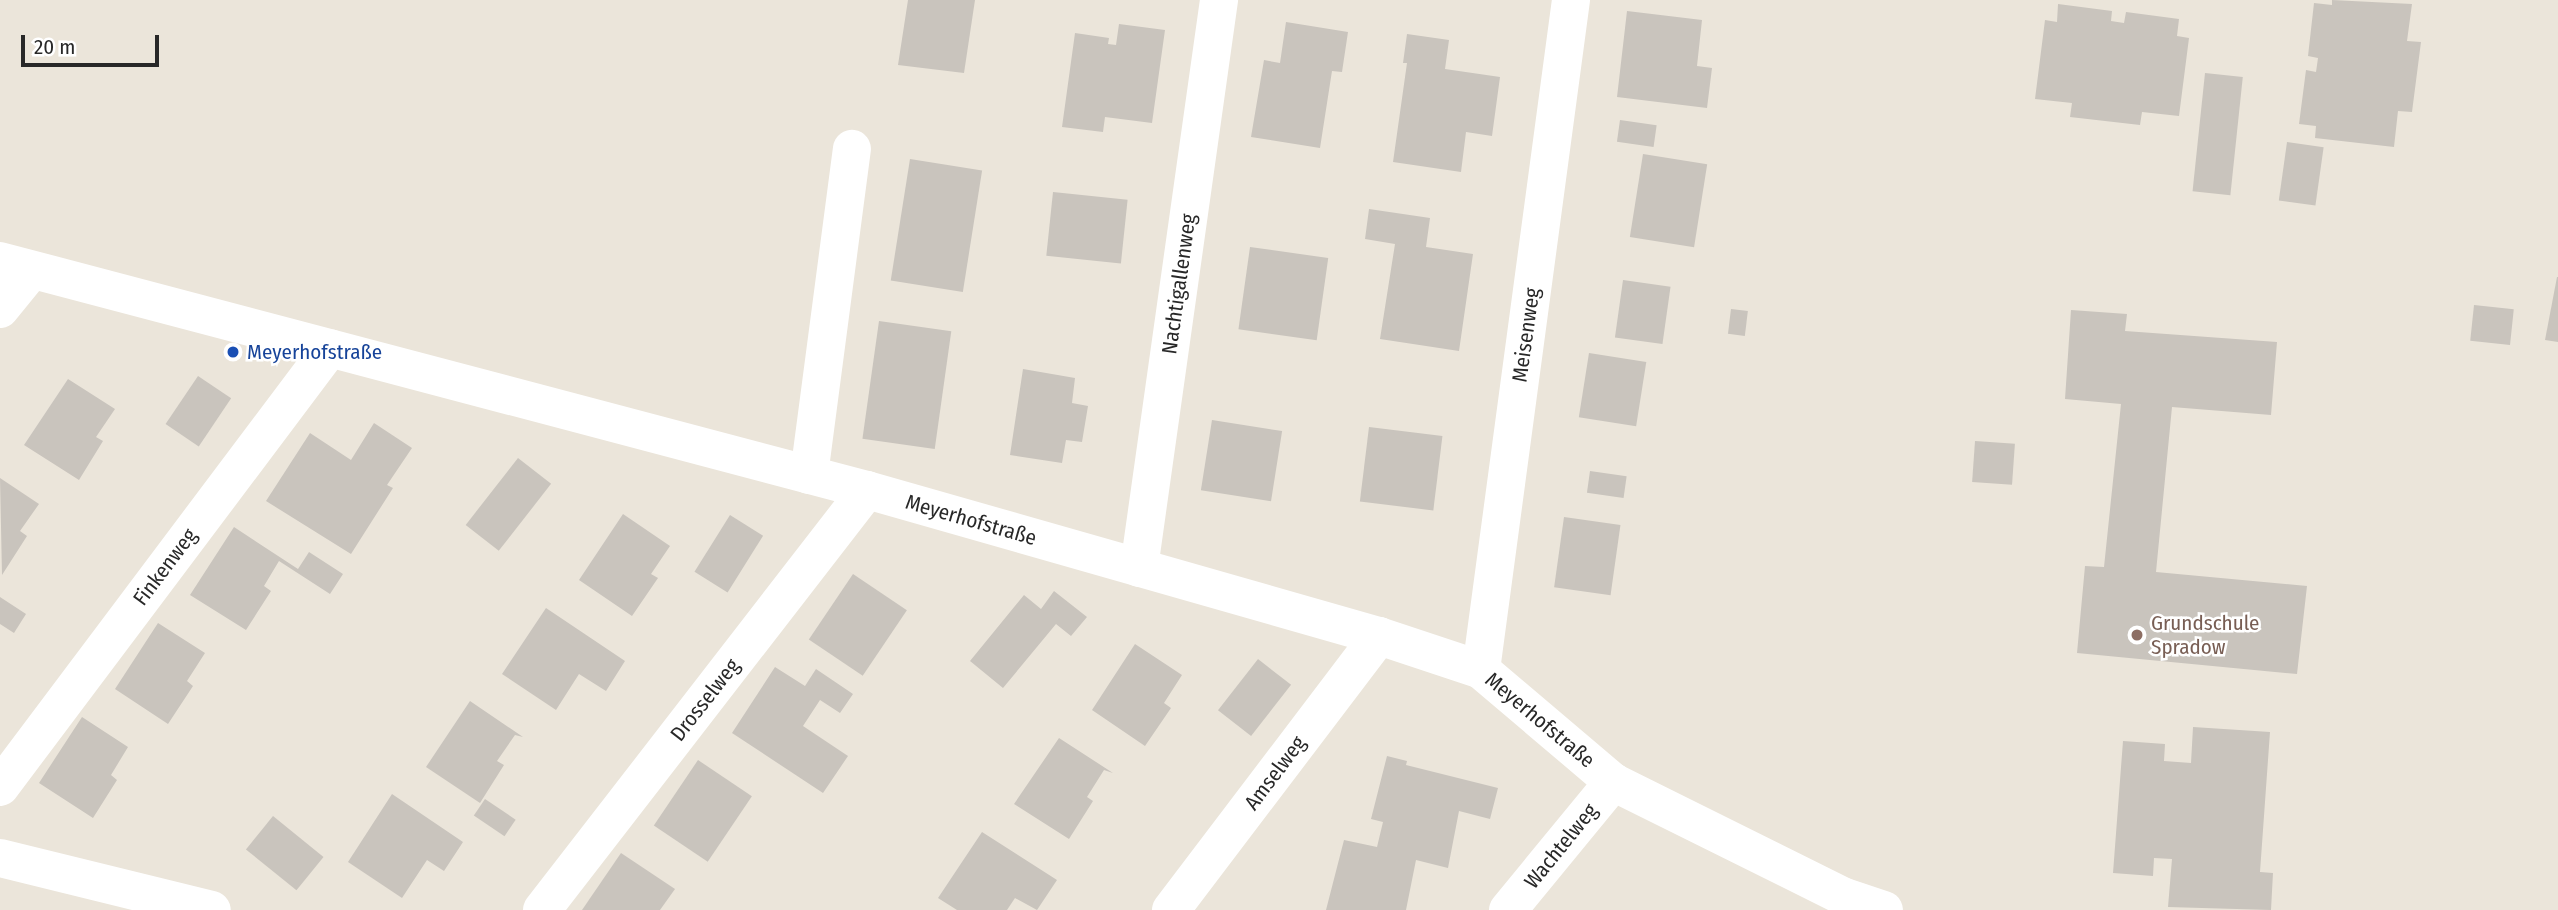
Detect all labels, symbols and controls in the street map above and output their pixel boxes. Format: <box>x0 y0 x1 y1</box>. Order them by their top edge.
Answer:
scale bar <box>24 21 163 65</box>
text: 20 m <box>34 34 75 60</box>
street label: Nachtigallenweg <box>1157 212 1201 356</box>
street label: Meisenweg <box>1507 286 1545 384</box>
place label: Meyerhofstraße <box>247 339 382 365</box>
marker: Meyerhofstraße <box>225 344 241 360</box>
street label: Meyerhofstraße <box>903 489 1039 551</box>
street label: Finkenweg <box>128 524 202 610</box>
place label: Grundschule Spradow <box>2151 610 2259 660</box>
marker: Grundschule Spradow <box>2129 627 2145 643</box>
street label: Drosselweg <box>665 654 745 746</box>
street label: Meyerhofstraße <box>1480 667 1600 773</box>
street label: Amselweg <box>1239 731 1311 815</box>
street label: Wachtelweg <box>1519 798 1603 894</box>

